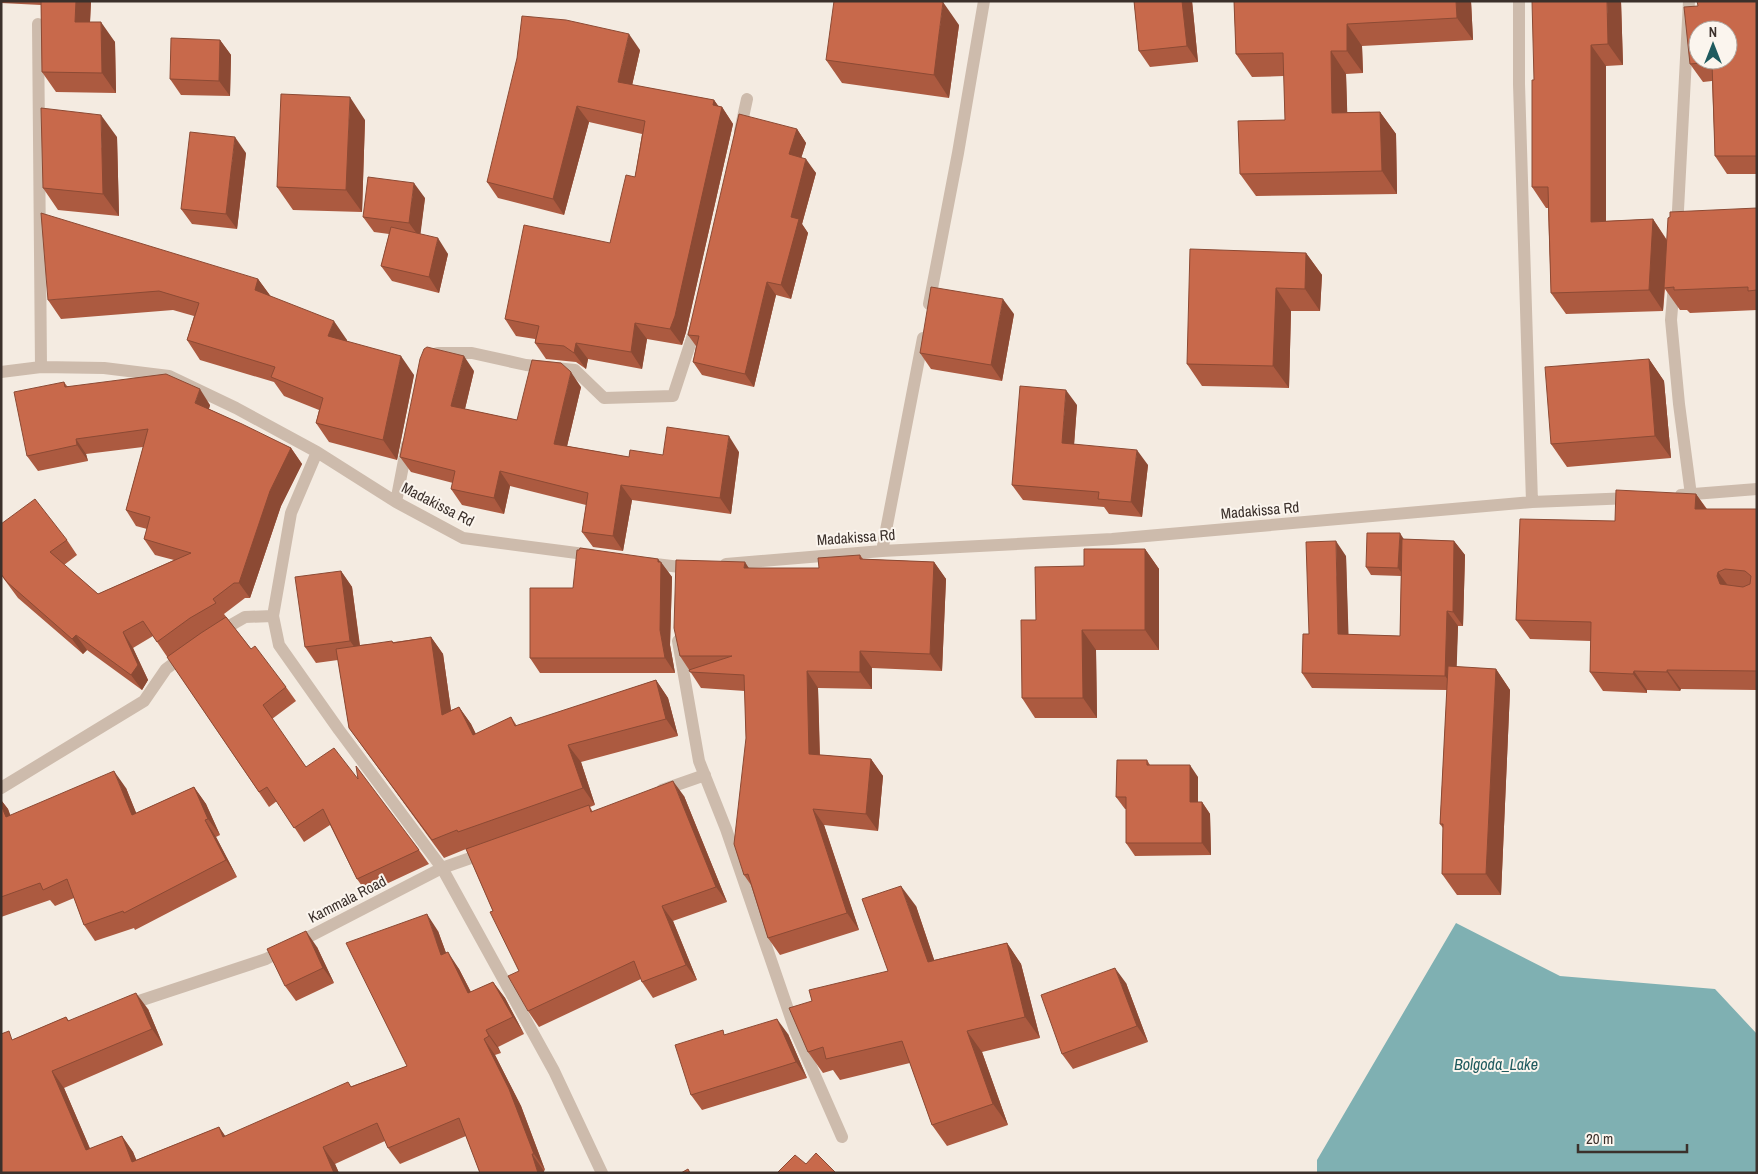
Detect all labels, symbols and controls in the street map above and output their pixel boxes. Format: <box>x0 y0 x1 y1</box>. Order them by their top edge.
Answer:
north arrow <box>1688 20 1738 70</box>
text: N <box>1709 23 1717 41</box>
street label: Madakissa Rd <box>398 477 478 531</box>
street label: Madakissa Rd <box>1220 496 1300 524</box>
street label: Madakissa Rd <box>816 524 896 550</box>
street label: Kammala Road <box>304 870 390 928</box>
water label: Bolgoda_Lake <box>1454 1053 1538 1075</box>
scale bar <box>1578 1122 1687 1154</box>
text: 20 m <box>1586 1128 1613 1149</box>

